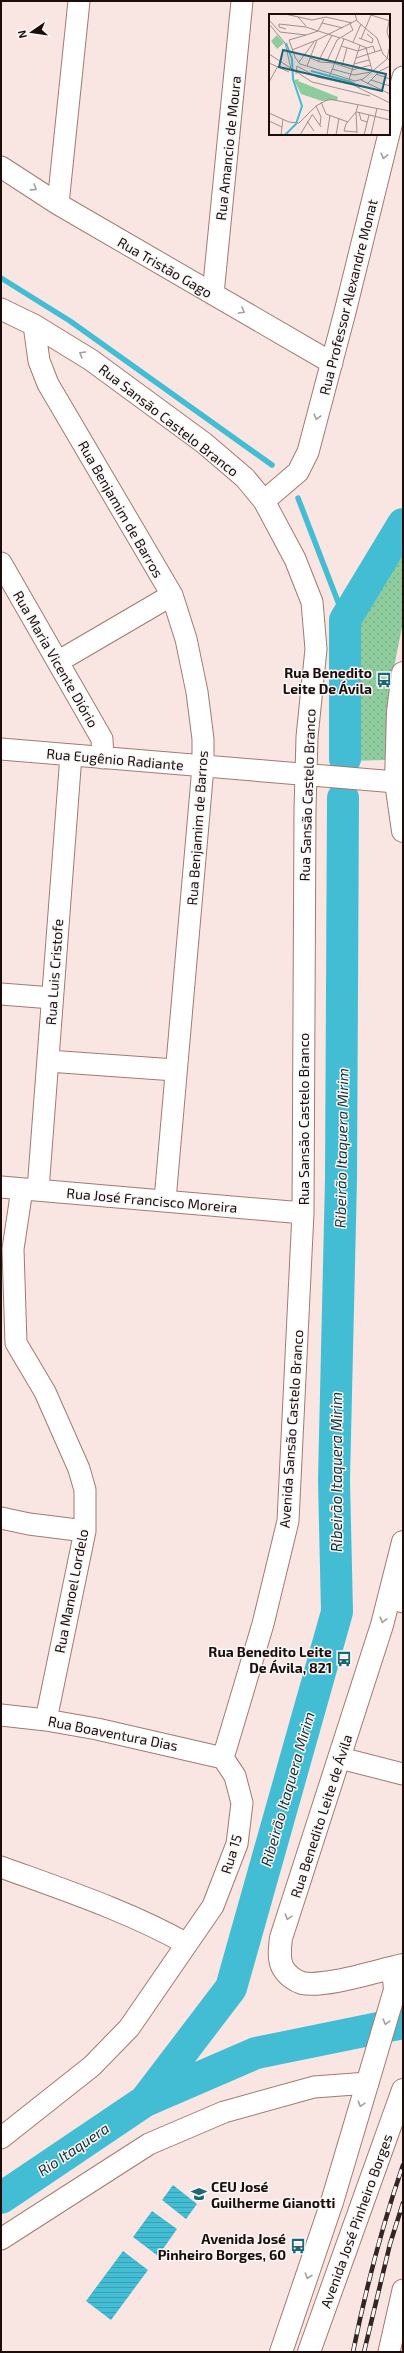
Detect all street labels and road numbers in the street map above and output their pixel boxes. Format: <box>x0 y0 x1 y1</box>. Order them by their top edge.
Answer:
street label: Rua Amancio de Moura <box>212 75 244 221</box>
street label: Rua Professor Alexandre Monat <box>315 197 381 397</box>
street label: Rua Tristão Gago <box>115 233 215 301</box>
street label: Rua Sansão Castelo Branco <box>96 360 242 480</box>
street label: Rua Benjamim de Barros <box>75 438 167 580</box>
street label: Rua Maria Vicente Diório <box>10 588 102 730</box>
street label: Rua Sansão Castelo Branco <box>295 708 319 882</box>
street label: Rua Eugênio Radiante <box>46 745 184 773</box>
street label: Rua Benjamim de Barros <box>183 750 211 906</box>
street label: Rua Luis Cristofe <box>42 918 66 1026</box>
street label: Rua Sansão Castelo Branco <box>295 1033 312 1205</box>
street label: Rua José Francisco Moreira <box>66 1184 238 1216</box>
street label: Avenida Sansão Castelo Branco <box>276 1329 306 1529</box>
street label: Rua Manoel Lordelo <box>51 1527 91 1655</box>
street label: Rua Boaventura Dias <box>47 1712 179 1754</box>
street label: Rua Benedito Leite de Ávila <box>287 1732 355 1900</box>
street label: Rua 15 <box>217 1832 245 1876</box>
street label: Avenida José Pinheiro Borges <box>317 2132 395 2310</box>

